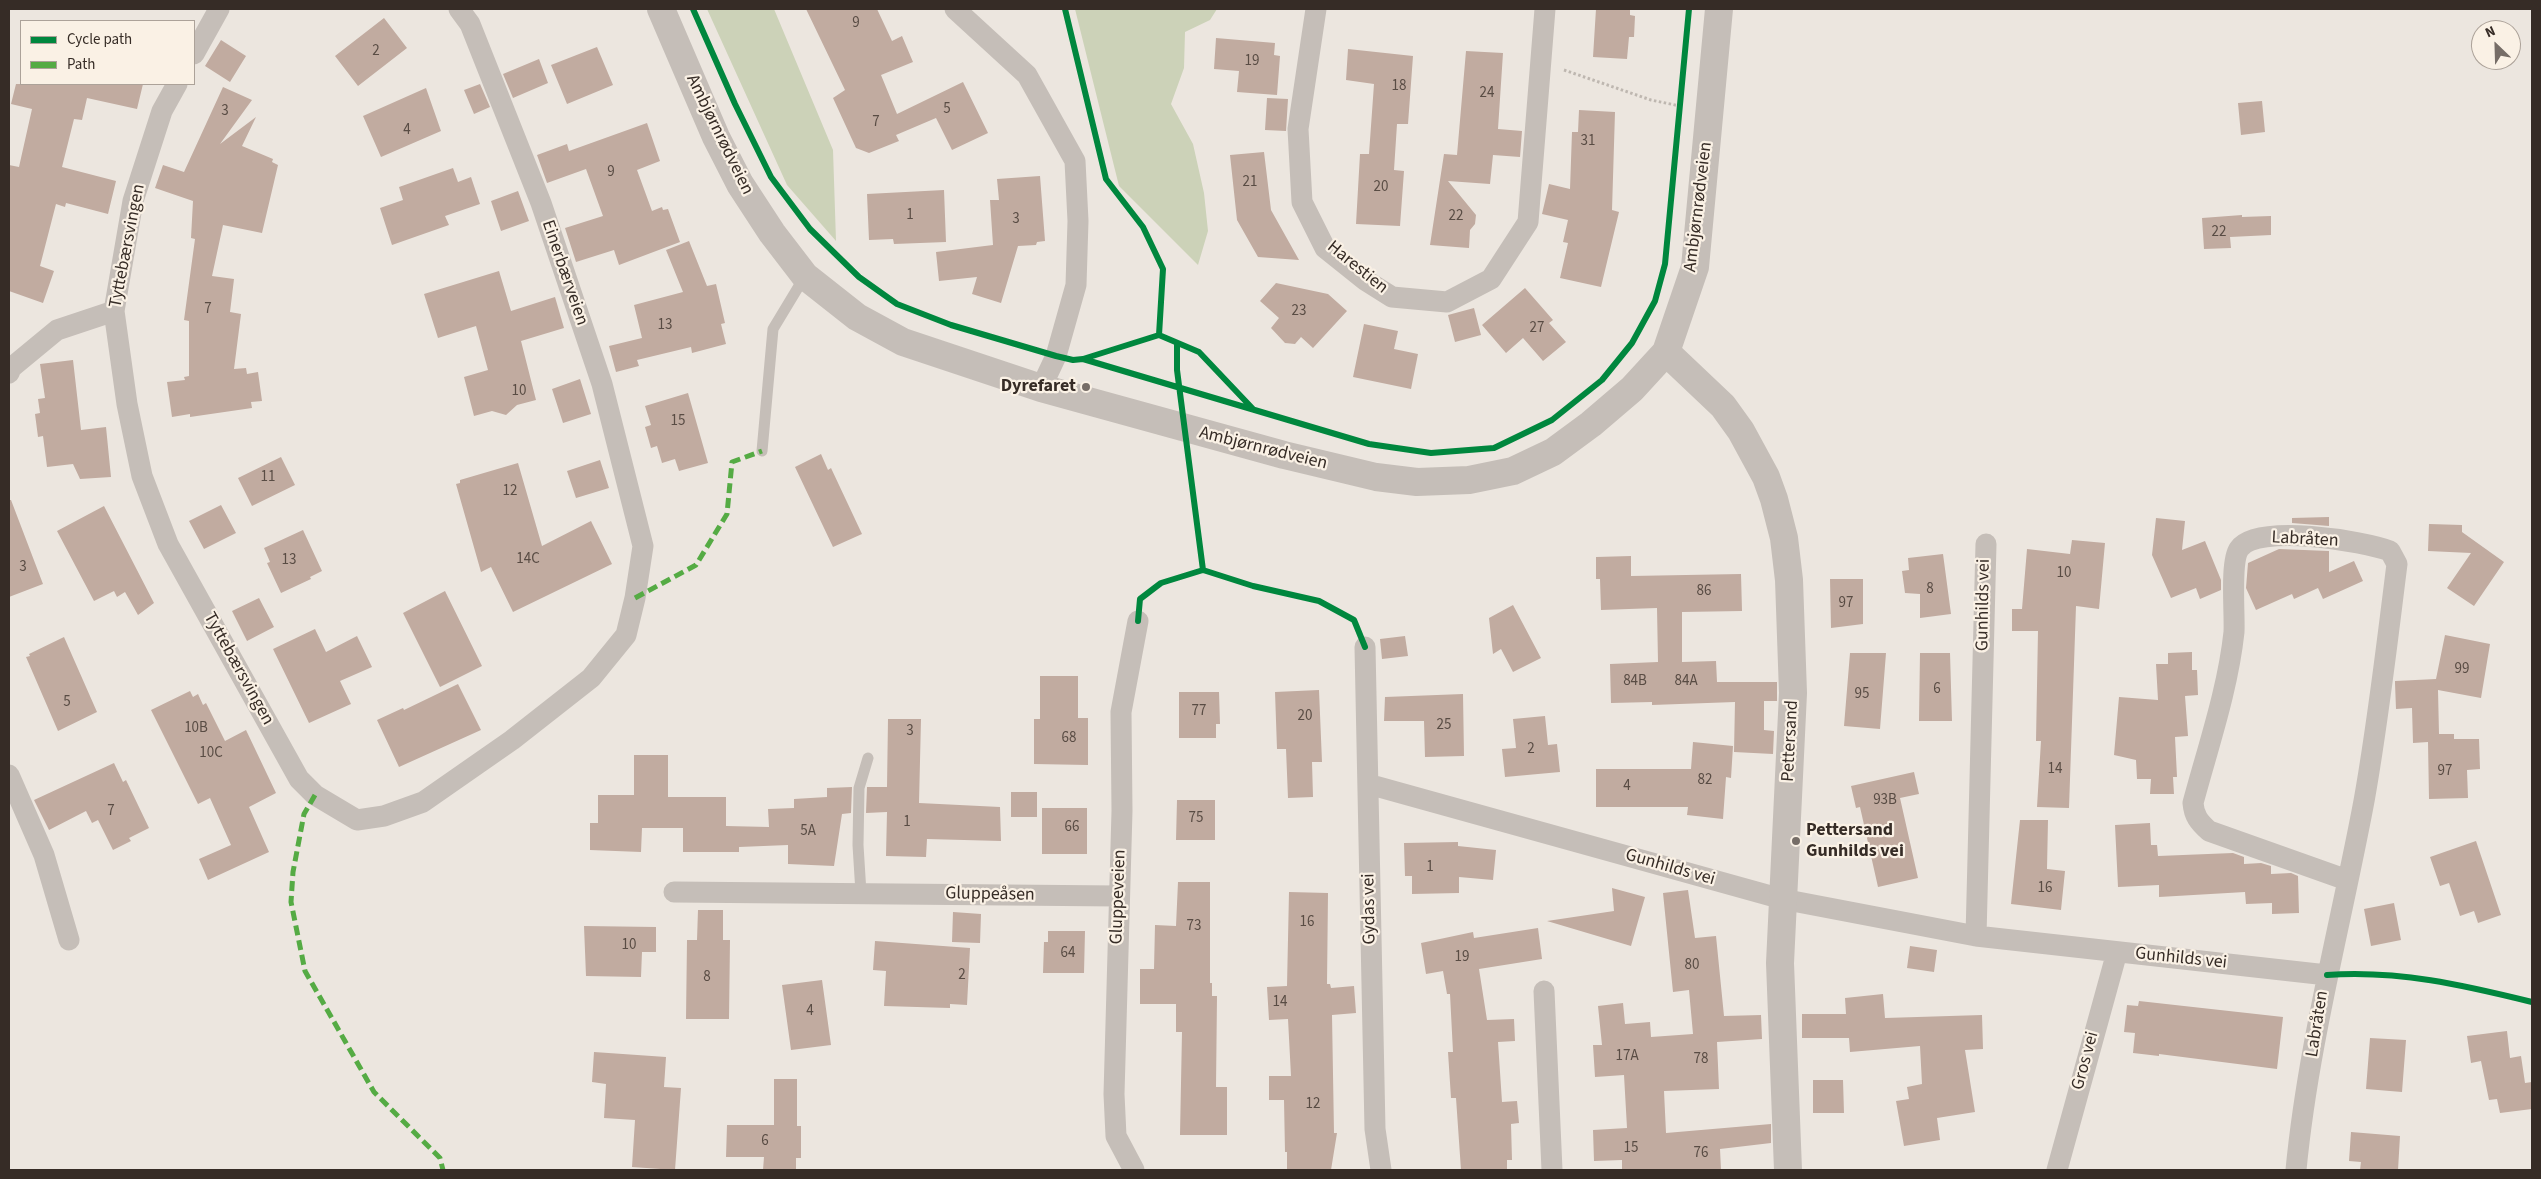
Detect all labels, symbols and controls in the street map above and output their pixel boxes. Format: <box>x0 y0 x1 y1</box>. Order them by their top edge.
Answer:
house number: 9 <box>852 15 860 33</box>
legend <box>20 20 195 85</box>
north arrow <box>2471 20 2521 70</box>
text: N <box>2482 21 2499 43</box>
text: Cycle path <box>67 29 132 50</box>
house number: 2 <box>372 43 380 61</box>
house number: 19 <box>1245 53 1259 71</box>
text: Path <box>67 54 95 75</box>
street label: Ambjørnrødveien <box>681 71 757 199</box>
house number: 18 <box>1392 78 1406 96</box>
house number: 24 <box>1480 85 1494 103</box>
house number: 5 <box>943 101 951 119</box>
house number: 3 <box>221 103 229 121</box>
house number: 7 <box>872 114 880 132</box>
house number: 4 <box>403 122 411 140</box>
house number: 31 <box>1581 133 1595 151</box>
street label: Ambjørnrødveien <box>1680 141 1718 273</box>
house number: 9 <box>607 164 615 182</box>
house number: 21 <box>1243 174 1257 192</box>
house number: 20 <box>1374 179 1388 197</box>
street label: Tyttebærsvingen <box>105 182 151 310</box>
house number: 1 <box>906 207 914 225</box>
house number: 22 <box>1449 208 1463 226</box>
house number: 3 <box>1012 211 1020 229</box>
street label: Einerbærveien <box>536 218 592 328</box>
house number: 22 <box>2212 224 2226 242</box>
street label: Harestien <box>1322 237 1392 299</box>
house number: 7 <box>204 301 212 319</box>
house number: 23 <box>1292 303 1306 321</box>
house number: 13 <box>658 317 672 335</box>
house number: 27 <box>1530 320 1544 338</box>
place label: Dyrefaret <box>1001 376 1076 398</box>
marker: Dyrefaret <box>1080 381 1092 393</box>
house number: 10 <box>512 383 526 401</box>
house number: 15 <box>671 413 685 431</box>
street label: Ambjørnrødveien <box>1197 423 1329 475</box>
house number: 11 <box>261 469 275 487</box>
house number: 12 <box>503 483 517 501</box>
street label: Labråten <box>2271 527 2339 553</box>
house number: 14C <box>516 551 540 569</box>
house number: 13 <box>282 552 296 570</box>
house number: 3 <box>19 559 27 577</box>
street label: Gunhilds vei <box>1972 559 1996 651</box>
house number: 10 <box>2057 565 2071 583</box>
house number: 8 <box>1926 581 1934 599</box>
house number: 86 <box>1697 583 1711 601</box>
house number: 97 <box>1839 595 1853 613</box>
street label: Tyttebærsvingen <box>198 609 278 729</box>
house number: 99 <box>2455 661 2469 679</box>
house number: 84B <box>1623 673 1647 691</box>
house number: 84A <box>1674 673 1698 691</box>
house number: 6 <box>1933 681 1941 699</box>
house number: 95 <box>1855 686 1869 704</box>
house number: 5 <box>63 694 71 712</box>
street label: Pettersand <box>1778 700 1804 782</box>
house number: 77 <box>1192 703 1206 721</box>
house number: 20 <box>1298 708 1312 726</box>
house number: 25 <box>1437 717 1451 735</box>
house number: 10B <box>184 720 208 738</box>
house number: 3 <box>906 723 914 741</box>
house number: 68 <box>1062 730 1076 748</box>
house number: 2 <box>1527 741 1535 759</box>
house number: 10C <box>199 745 223 763</box>
house number: 14 <box>2048 761 2062 779</box>
house number: 97 <box>2438 763 2452 781</box>
house number: 82 <box>1698 772 1712 790</box>
house number: 4 <box>1623 778 1631 796</box>
house number: 93B <box>1873 792 1897 810</box>
house number: 7 <box>107 803 115 821</box>
house number: 75 <box>1189 810 1203 828</box>
house number: 1 <box>903 814 911 832</box>
house number: 66 <box>1065 819 1079 837</box>
place label: Pettersand Gunhilds vei <box>1806 820 1904 862</box>
house number: 5A <box>800 823 816 841</box>
marker: Pettersand Gunhilds vei <box>1790 835 1802 847</box>
street label: Gunhilds vei <box>1623 845 1717 891</box>
street label: Gluppeveien <box>1107 849 1131 945</box>
house number: 1 <box>1426 859 1434 877</box>
street label: Gydas vei <box>1359 873 1381 945</box>
house number: 16 <box>2038 880 2052 898</box>
street label: Gluppeåsen <box>945 883 1035 907</box>
house number: 16 <box>1300 914 1314 932</box>
house number: 73 <box>1187 918 1201 936</box>
house number: 10 <box>622 937 636 955</box>
street label: Gunhilds vei <box>2134 943 2228 975</box>
house number: 64 <box>1061 945 1075 963</box>
house number: 19 <box>1455 949 1469 967</box>
house number: 80 <box>1685 957 1699 975</box>
house number: 2 <box>958 967 966 985</box>
house number: 8 <box>703 969 711 987</box>
street label: Labråten <box>2302 989 2334 1059</box>
house number: 14 <box>1273 994 1287 1012</box>
house number: 4 <box>806 1003 814 1021</box>
street label: Gros vei <box>2068 1029 2104 1093</box>
house number: 17A <box>1615 1048 1639 1066</box>
house number: 78 <box>1694 1051 1708 1069</box>
house number: 12 <box>1306 1096 1320 1114</box>
house number: 6 <box>761 1133 769 1151</box>
house number: 15 <box>1624 1140 1638 1158</box>
house number: 76 <box>1694 1145 1708 1163</box>

